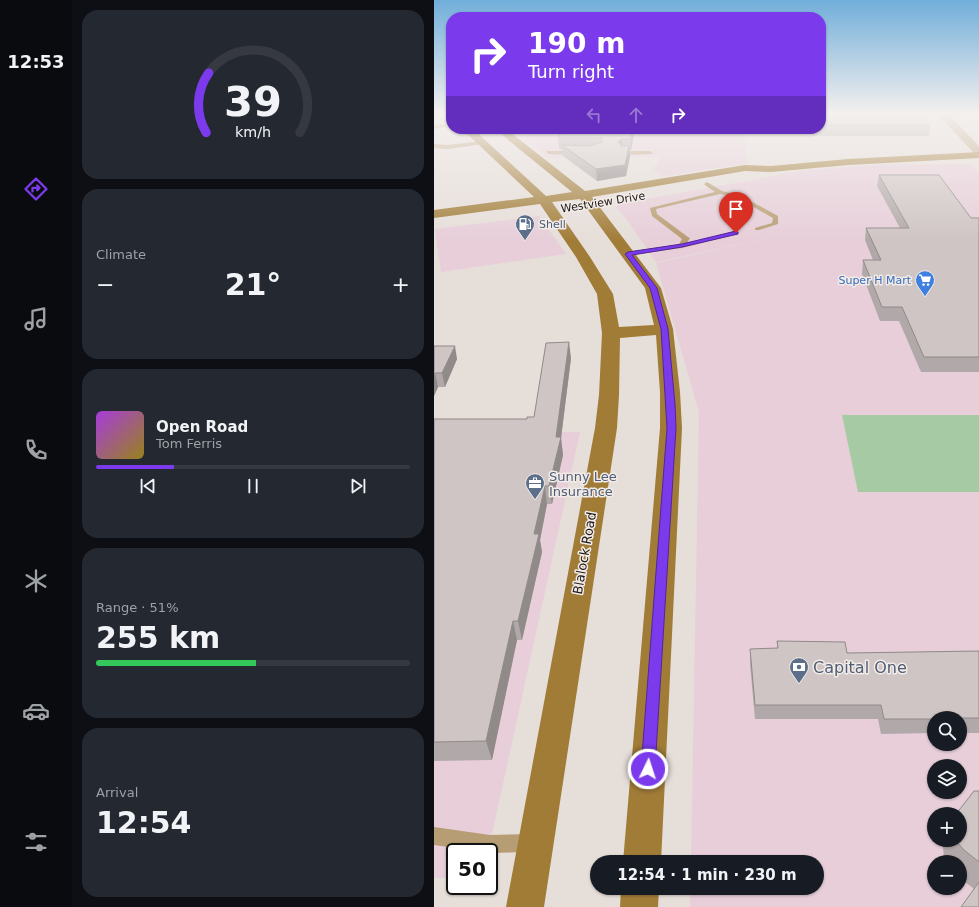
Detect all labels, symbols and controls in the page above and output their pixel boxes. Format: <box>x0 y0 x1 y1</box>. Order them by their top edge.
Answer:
text: 190 m <box>528 27 625 60</box>
icon: right <box>462 28 514 80</box>
text: 12:53 <box>7 51 65 72</box>
text: Turn right <box>528 61 614 82</box>
text: 39 <box>224 77 282 126</box>
icon: left <box>583 104 605 126</box>
icon: ahead <box>625 104 647 126</box>
icon: right <box>667 104 689 126</box>
text: km/h <box>235 123 271 139</box>
icon: directions <box>22 175 50 203</box>
street label: Westview Drive <box>560 189 646 216</box>
pin <box>719 192 753 233</box>
icon: arrive <box>725 198 747 220</box>
fuel station icon: Shell <box>514 213 536 241</box>
place label: Shell <box>539 218 566 231</box>
text: Climate <box>96 247 146 262</box>
text: 21° <box>225 267 281 302</box>
supermarket icon: Super H Mart <box>914 269 936 297</box>
text: − <box>96 272 114 297</box>
text: + <box>392 272 410 297</box>
place label: Super H Mart <box>838 274 912 287</box>
icon: music <box>22 305 50 333</box>
text: Open Road <box>156 418 248 436</box>
icon: phone <box>22 436 50 464</box>
text: Tom Ferris <box>156 436 222 451</box>
place label: Sunny Lee Insurance <box>549 469 617 499</box>
office icon: Sunny Lee Insurance <box>524 472 546 500</box>
icon: previous <box>137 475 159 497</box>
icon: pause <box>242 475 264 497</box>
icon: next <box>347 475 369 497</box>
street label: Blalock Road <box>570 511 599 596</box>
icon: climate <box>22 567 50 595</box>
text: Range · 51% <box>96 600 179 615</box>
text: 255 km <box>96 620 220 655</box>
bank icon: Capital One <box>788 656 810 684</box>
place label: Capital One <box>813 658 907 677</box>
icon: car <box>22 697 50 725</box>
map controls <box>927 711 967 895</box>
button: search <box>927 711 967 751</box>
position arrow <box>627 748 669 790</box>
button: layers <box>927 759 967 799</box>
text: Arrival <box>96 785 138 800</box>
text: 12:54 <box>96 805 192 840</box>
button: + <box>927 807 967 847</box>
icon: filters <box>22 828 50 856</box>
speed limit sign: 50 <box>446 843 498 895</box>
button: − <box>927 855 967 895</box>
text: 12:54 · 1 min · 230 m <box>617 866 797 884</box>

